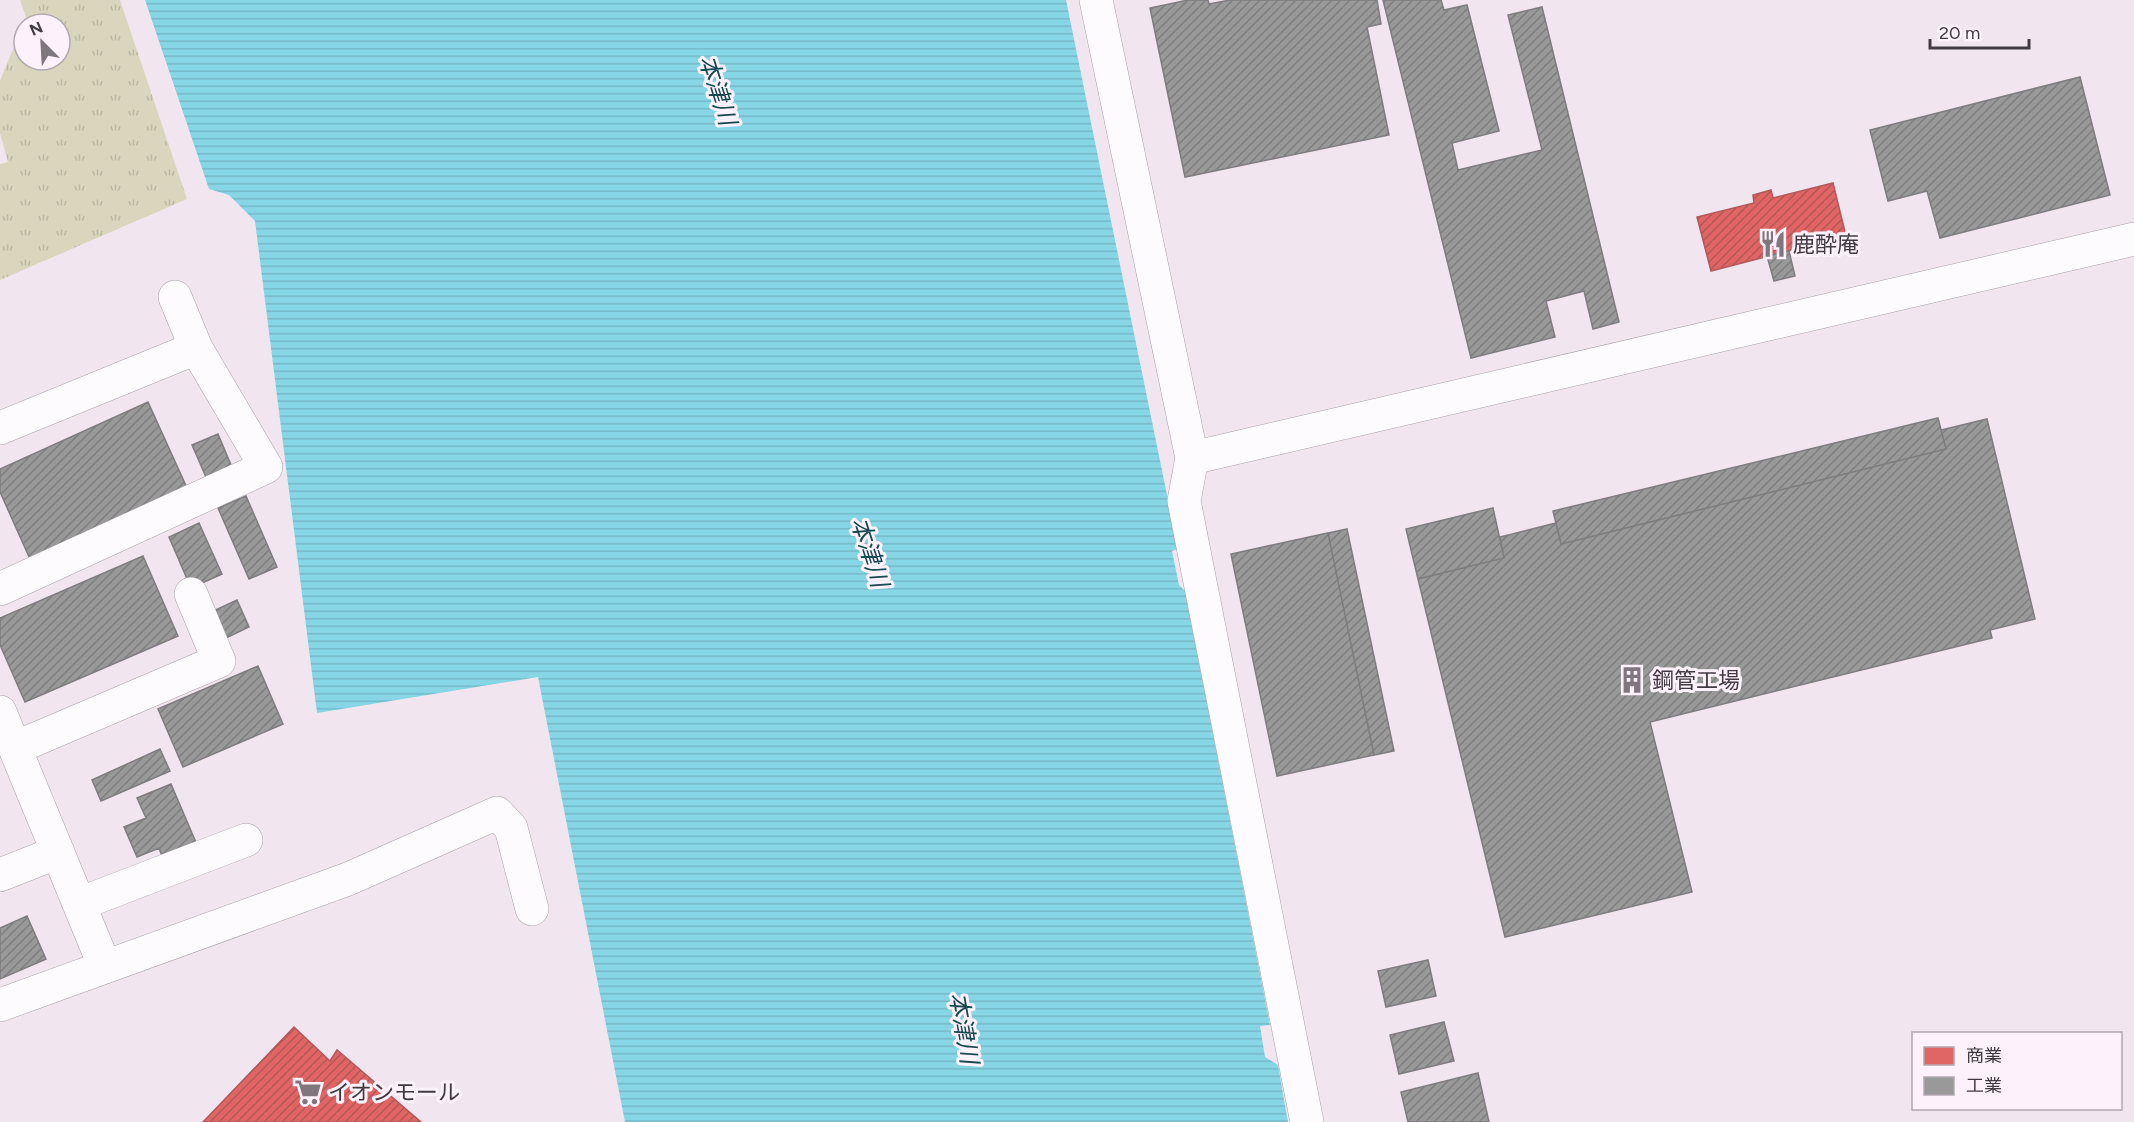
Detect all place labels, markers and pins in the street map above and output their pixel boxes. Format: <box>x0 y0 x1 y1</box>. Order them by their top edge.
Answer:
restaurant icon: 鹿酔庵 <box>1758 229 1788 259</box>
place label: 鹿酔庵 <box>1793 231 1859 258</box>
building icon: 鋼管工場 <box>1617 665 1647 695</box>
place label: 鋼管工場 <box>1652 667 1740 694</box>
supermarket icon: イオンモール <box>293 1077 323 1107</box>
place label: イオンモール <box>328 1079 460 1106</box>

